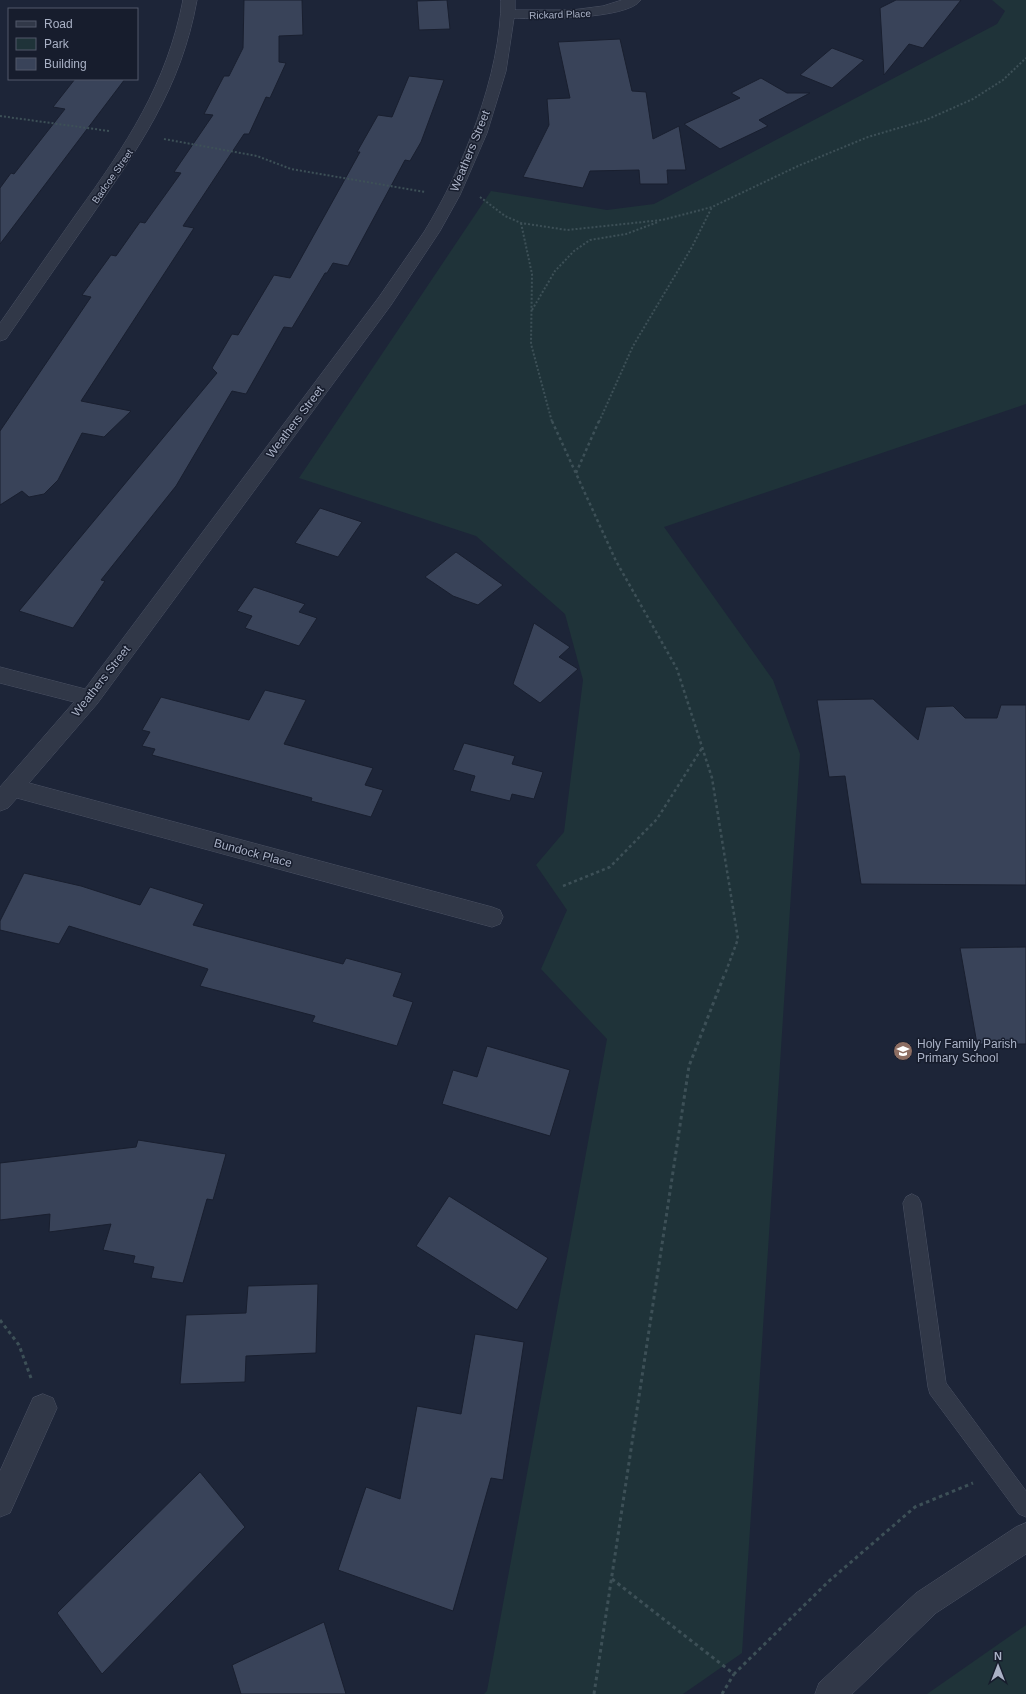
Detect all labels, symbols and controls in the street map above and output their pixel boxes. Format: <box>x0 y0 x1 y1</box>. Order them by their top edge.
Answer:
legend <box>8 8 138 80</box>
street label: Rickard Place <box>529 8 591 21</box>
text: Road <box>44 17 73 31</box>
text: Park <box>44 37 70 51</box>
text: Building <box>44 57 87 71</box>
street label: Weathers Street <box>447 108 493 194</box>
street label: Badcoe Street <box>90 147 135 205</box>
street label: Weathers Street <box>263 383 327 461</box>
street label: Weathers Street <box>69 642 134 719</box>
street label: Bundock Place <box>213 836 294 870</box>
place label: Holy Family Parish Primary School <box>917 1037 1017 1065</box>
school or university icon: Holy Family Parish Primary School <box>892 1040 914 1062</box>
north arrow <box>978 1646 1018 1686</box>
text: N <box>994 1650 1002 1662</box>

